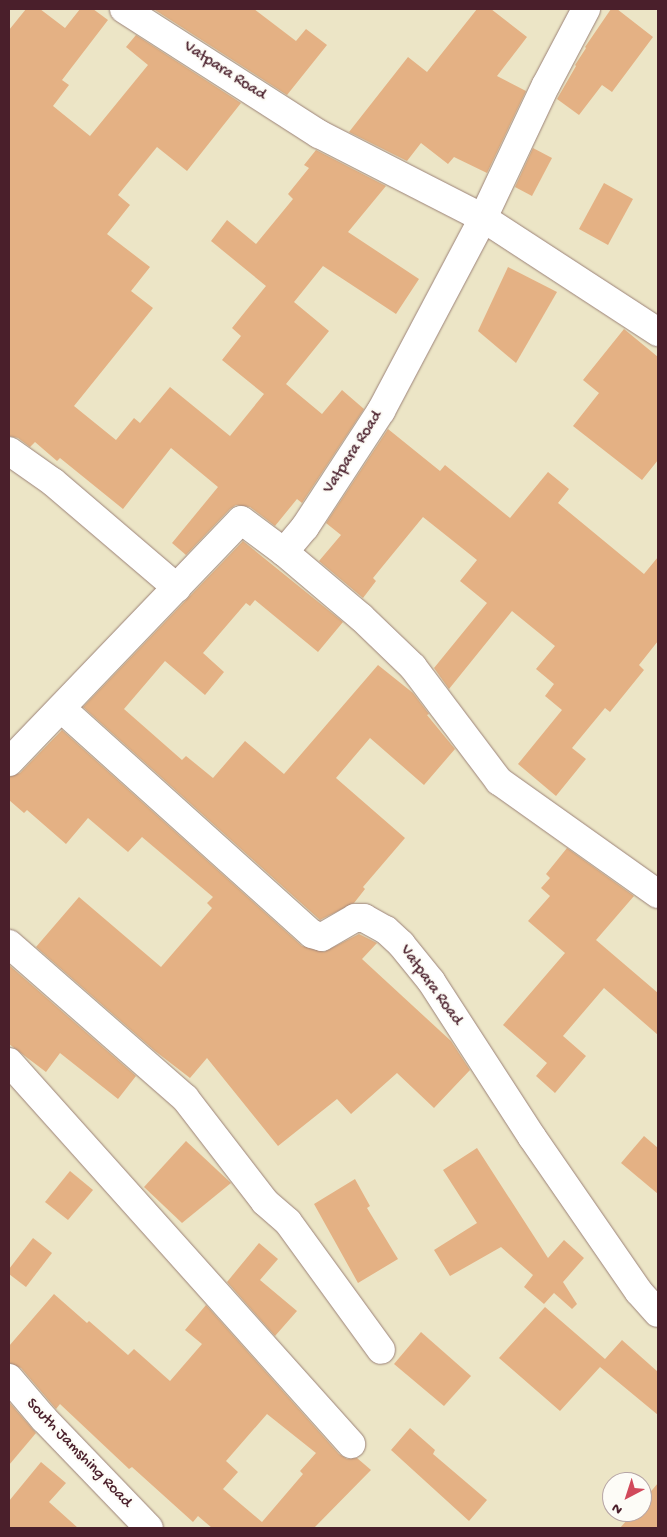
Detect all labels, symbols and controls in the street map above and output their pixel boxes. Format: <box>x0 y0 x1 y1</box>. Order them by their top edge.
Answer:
street label: Vatpara Road <box>179 38 269 106</box>
street label: Vatpara Road <box>320 408 388 498</box>
street label: Vatpara Road <box>395 942 465 1030</box>
street label: South Jamshing Road <box>21 1395 135 1513</box>
north arrow <box>602 1472 652 1522</box>
text: N <box>609 1499 627 1518</box>

